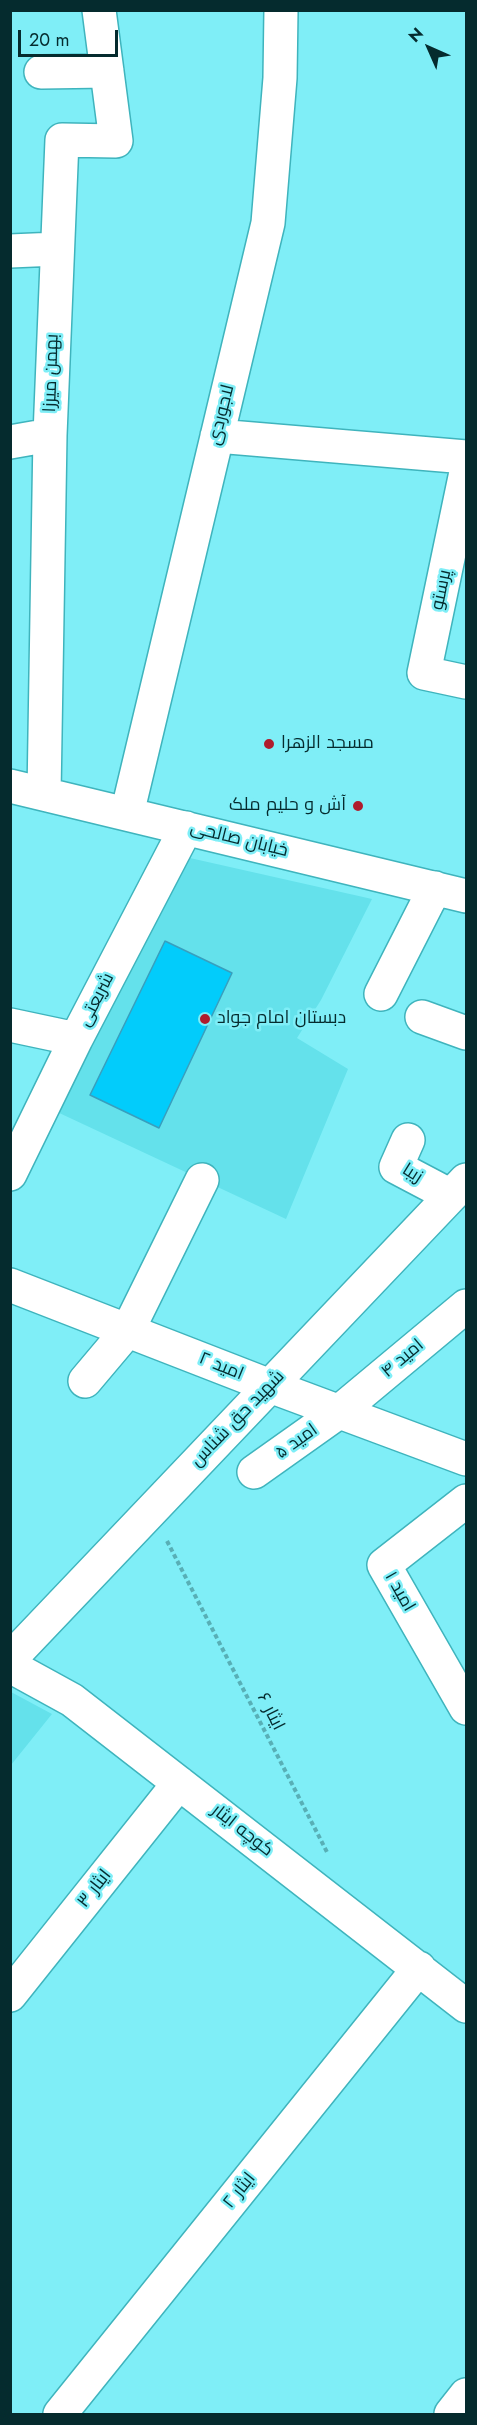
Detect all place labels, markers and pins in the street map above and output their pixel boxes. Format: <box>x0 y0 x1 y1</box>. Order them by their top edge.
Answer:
place label: مسجد الزهرا <box>281 733 374 755</box>
marker: مسجد الزهرا <box>262 737 276 751</box>
place label: آش و حلیم ملک <box>229 795 346 817</box>
marker: آش و حلیم ملک <box>351 799 365 813</box>
place label: دبستان امام جواد <box>217 1008 346 1030</box>
marker: دبستان امام جواد <box>198 1012 212 1026</box>

